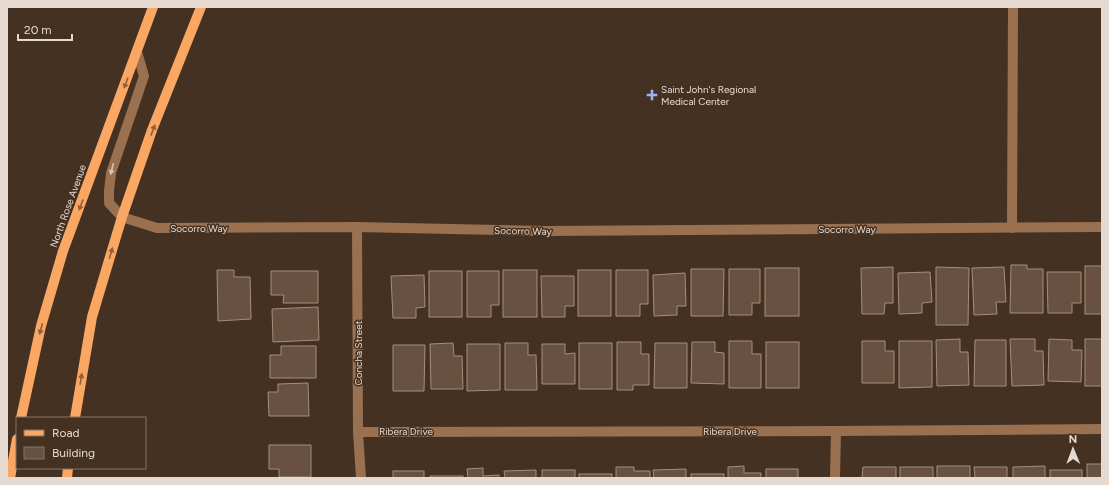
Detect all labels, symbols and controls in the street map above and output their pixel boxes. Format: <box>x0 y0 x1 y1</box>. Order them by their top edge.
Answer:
scale bar <box>18 16 72 42</box>
text: 20 m <box>24 23 52 37</box>
one-way arrow <box>122 78 128 90</box>
place label: Saint John's Regional Medical Center <box>661 83 756 108</box>
marker: Saint John's Regional Medical Center <box>646 89 658 101</box>
one-way arrow <box>150 124 156 136</box>
street label: North Rose Avenue <box>47 162 89 249</box>
one-way arrow <box>109 163 115 175</box>
one-way arrow <box>77 199 83 211</box>
street label: Socorro Way <box>170 222 229 235</box>
street label: Socorro Way <box>818 223 877 236</box>
street label: Socorro Way <box>494 224 553 238</box>
one-way arrow <box>108 247 114 259</box>
street label: Concha Street <box>352 320 365 386</box>
one-way arrow <box>38 323 44 335</box>
one-way arrow <box>78 373 84 386</box>
legend <box>16 417 146 469</box>
street label: Ribera Drive <box>379 425 434 438</box>
street label: Ribera Drive <box>703 425 758 438</box>
text: Road <box>52 426 80 440</box>
north arrow <box>1053 429 1093 469</box>
text: N <box>1068 433 1077 446</box>
text: Building <box>52 446 95 460</box>

